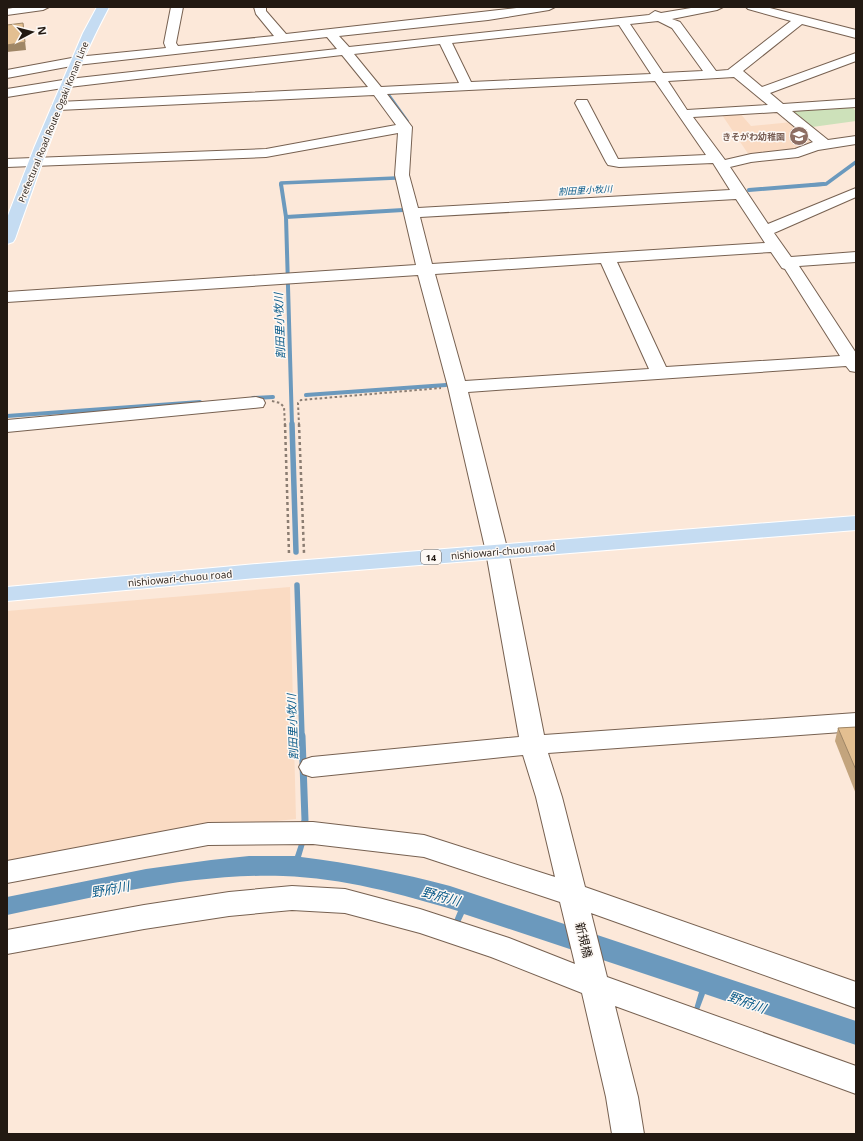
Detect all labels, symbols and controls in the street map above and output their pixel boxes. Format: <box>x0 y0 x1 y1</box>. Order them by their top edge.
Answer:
north arrow <box>12 12 52 52</box>
text: N <box>34 25 50 36</box>
street label: Prefectural Road Route Ogaki Konan Line <box>15 40 91 204</box>
school or university icon: きそがわ幼稚園 <box>788 125 810 147</box>
place label: きそがわ幼稚園 <box>722 130 785 143</box>
water label: 割田里小牧川 <box>558 182 613 198</box>
water label: 割田里小牧川 <box>270 292 288 359</box>
street label: nishiowari-chuou road <box>450 539 556 563</box>
road number: 14 <box>421 550 441 564</box>
street label: nishiowari-chuou road <box>127 566 233 590</box>
water label: 割田里小牧川 <box>283 693 301 760</box>
water label: 野府川 <box>89 876 133 901</box>
water label: 野府川 <box>420 882 464 910</box>
street label: 新規橋 <box>571 920 597 960</box>
water label: 野府川 <box>726 987 770 1018</box>

